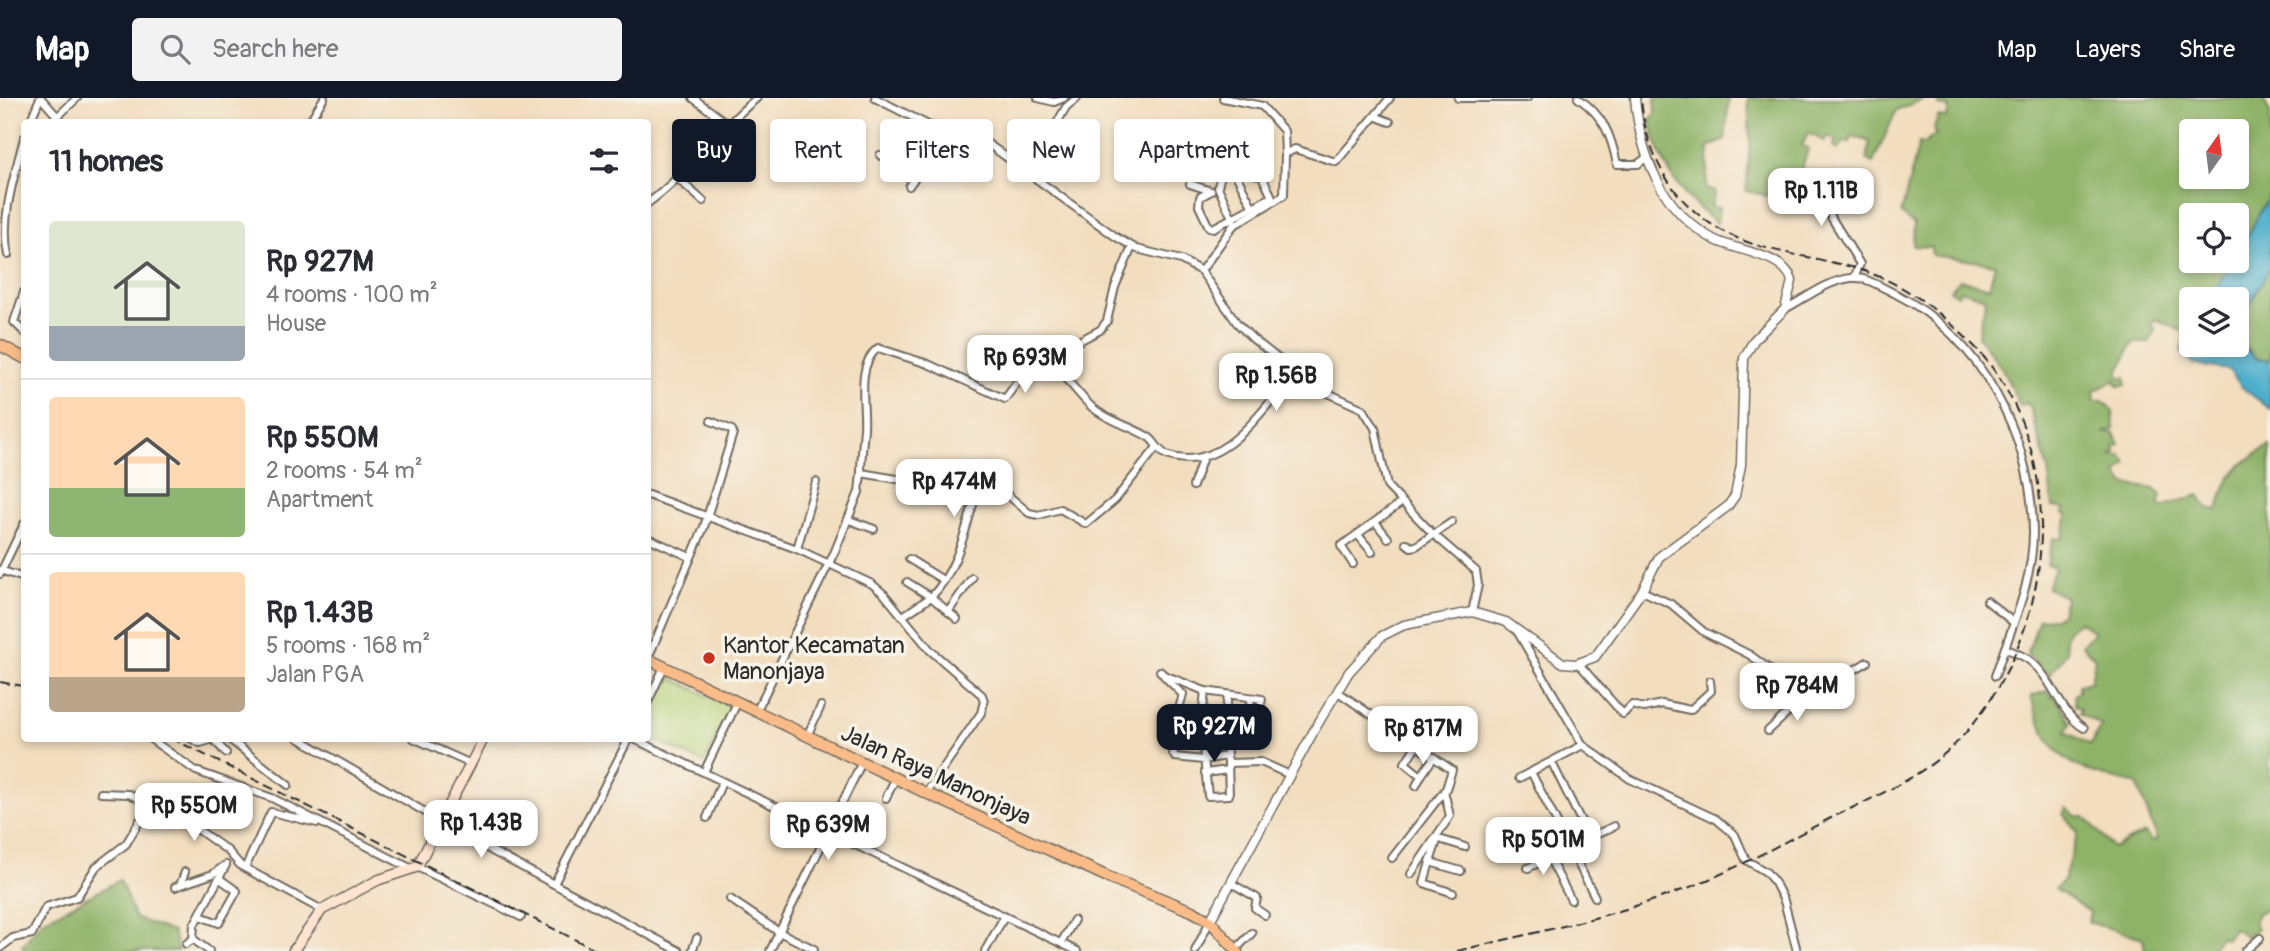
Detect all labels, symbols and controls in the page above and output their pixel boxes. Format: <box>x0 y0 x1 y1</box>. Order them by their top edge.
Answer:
search box <box>132 18 622 81</box>
text: Map <box>35 29 90 70</box>
icon: search <box>156 30 194 68</box>
text: Search here <box>212 33 339 65</box>
text: Map <box>1997 35 2037 64</box>
text: Layers <box>2075 35 2141 64</box>
text: Share <box>2179 35 2235 64</box>
chip: Buy <box>672 119 756 182</box>
chip: Rent <box>770 119 866 182</box>
chip: Filters <box>880 119 993 182</box>
chip: New <box>1007 119 1100 182</box>
chip: Apartment <box>1114 119 1274 182</box>
north arrow <box>2179 119 2249 189</box>
map controls <box>2179 119 2249 357</box>
icon: filters <box>585 142 623 180</box>
text: 11 homes <box>49 143 163 180</box>
pin: Rp 1.11B <box>1749 169 1893 228</box>
text: Rp 1.11B <box>1784 176 1858 205</box>
button: locate <box>2179 203 2249 273</box>
text: Rp 927M <box>266 243 374 280</box>
icon: home <box>105 249 189 333</box>
text: 4 rooms · 100 m² <box>266 280 438 309</box>
button: layers <box>2179 287 2249 357</box>
text: House <box>266 309 326 338</box>
pin: Rp 693M <box>960 336 1090 395</box>
text: Rp 693M <box>983 343 1067 372</box>
pin: Rp 1.56B <box>1204 354 1348 413</box>
text: Rp 1.56B <box>1235 361 1317 390</box>
text: Rp 550M <box>266 419 379 456</box>
icon: home <box>105 425 189 509</box>
text: 2 rooms · 54 m² <box>266 456 423 485</box>
pin: Rp 474M <box>889 460 1019 519</box>
text: Rp 474M <box>912 467 996 496</box>
text: Apartment <box>266 485 373 514</box>
text: Rp 1.43B <box>266 594 373 631</box>
icon: home <box>105 600 189 684</box>
text: 5 rooms · 168 m² <box>266 631 430 660</box>
place label: Kantor Kecamatan Manonjaya <box>723 631 905 686</box>
marker: Kantor Kecamatan Manonjaya <box>701 650 717 666</box>
text: Jalan PGA <box>266 660 364 689</box>
pin: Rp 784M <box>1732 664 1862 723</box>
text: Rp 784M <box>1756 671 1838 700</box>
pin: Rp 927M <box>1149 704 1279 764</box>
pin: Rp 817M <box>1358 706 1488 766</box>
text: Rp 927M <box>1173 712 1255 741</box>
text: Rp 817M <box>1384 714 1462 743</box>
street label: Jalan Raya Manonjaya <box>836 718 1036 832</box>
pin: Rp 550M <box>129 784 259 843</box>
text: Rp 550M <box>151 791 237 820</box>
pin: Rp 1.43B <box>409 800 553 860</box>
pin: Rp 639M <box>763 802 893 862</box>
text: Rp 1.43B <box>440 808 522 837</box>
text: Rp 639M <box>786 810 870 839</box>
pin: Rp 501M <box>1478 818 1608 877</box>
text: Rp 501M <box>1502 825 1584 854</box>

